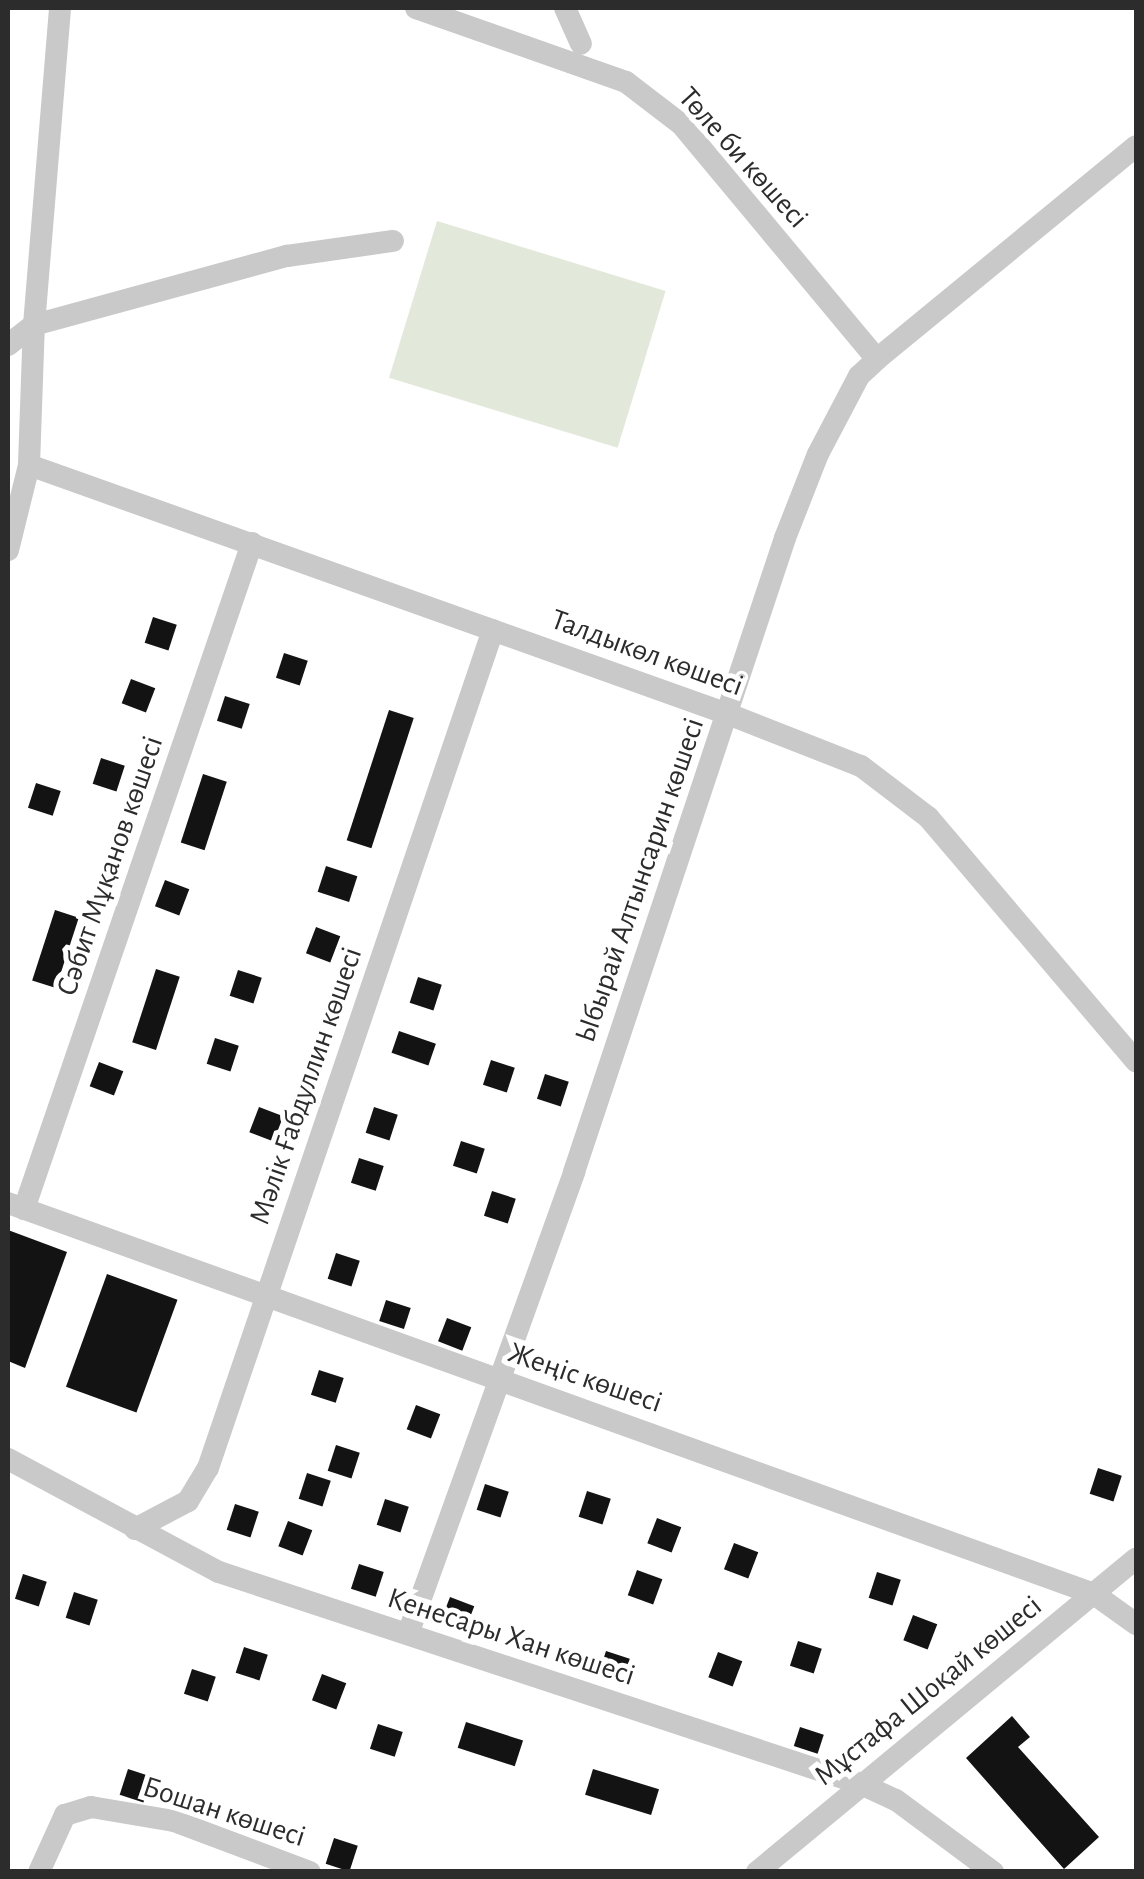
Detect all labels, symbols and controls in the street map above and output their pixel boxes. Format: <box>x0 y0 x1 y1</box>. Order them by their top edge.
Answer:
street label: Төле би көшесі <box>670 80 816 236</box>
street label: Талдыкөл көшесі <box>546 602 748 704</box>
street label: Ыбырай Алтынсарин көшесі <box>568 713 712 1047</box>
street label: Сәбит Мұқанов көшесі <box>49 731 171 1001</box>
street label: Мәлік Ғабдуллин көшесі <box>242 943 370 1229</box>
street label: Жеңіс көшесі <box>503 1335 667 1421</box>
street label: Кенесары Хан көшесі <box>383 1580 639 1694</box>
street label: Мұстафа Шоқай көшесі <box>807 1588 1049 1794</box>
street label: Бошан көшесі <box>138 1769 310 1855</box>

